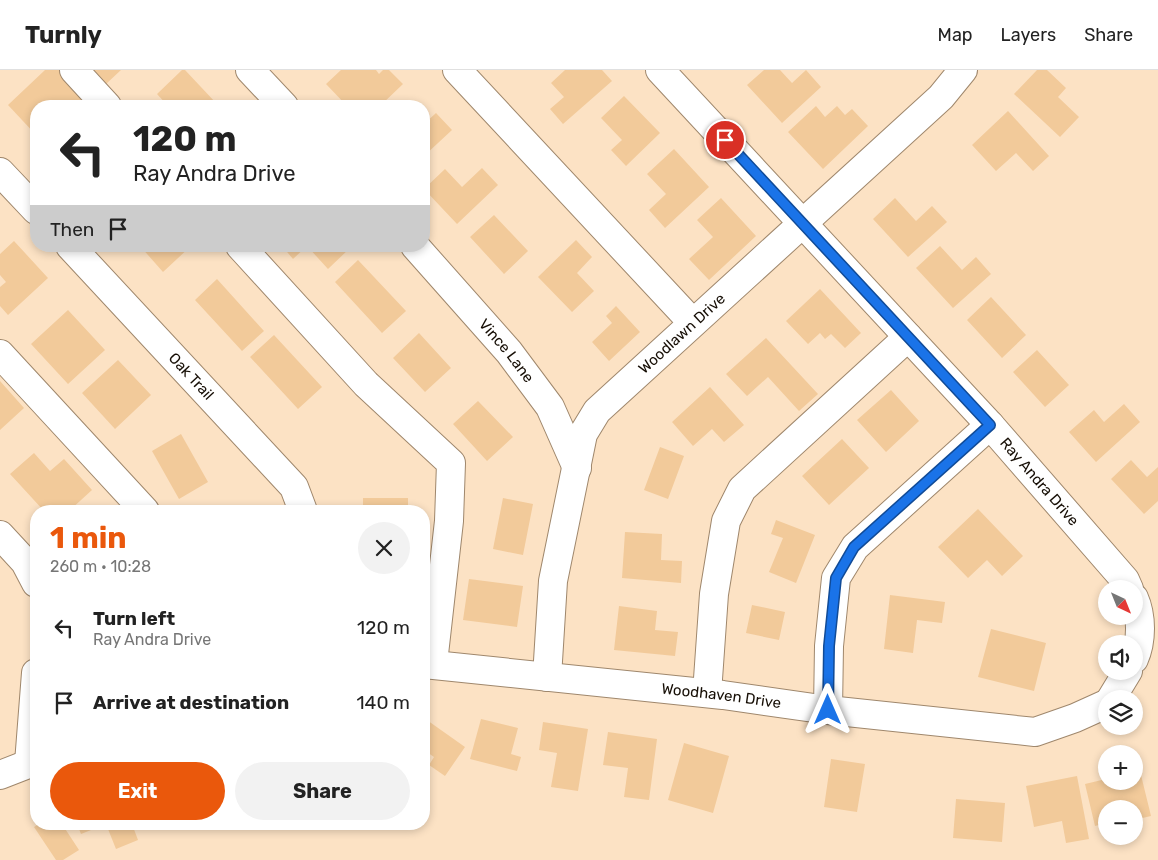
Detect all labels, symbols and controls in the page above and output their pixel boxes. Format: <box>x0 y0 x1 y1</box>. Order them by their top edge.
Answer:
text: Turnly <box>25 21 102 49</box>
text: Map <box>938 24 973 46</box>
text: Layers <box>1001 24 1056 46</box>
text: Share <box>1084 24 1133 46</box>
text: 120 m <box>133 118 236 160</box>
pin <box>704 119 746 161</box>
icon: left <box>50 120 115 185</box>
icon: arrive <box>711 126 739 154</box>
text: Ray Andra Drive <box>133 160 296 187</box>
icon: arrive <box>104 215 132 243</box>
text: Then <box>50 218 94 241</box>
street label: Woodlawn Drive <box>635 290 729 378</box>
street label: Vince Lane <box>475 315 538 386</box>
street label: Oak Trail <box>165 349 218 404</box>
street label: Ray Andra Drive <box>996 434 1083 530</box>
text: 1 min <box>50 520 127 556</box>
button: close <box>358 522 410 574</box>
text: 260 m · 10:28 <box>50 557 151 576</box>
north arrow <box>1098 580 1142 625</box>
map controls <box>1098 580 1143 845</box>
text: Turn left <box>93 607 175 630</box>
icon: left <box>50 614 78 642</box>
text: 120 m <box>357 616 410 639</box>
text: Ray Andra Drive <box>93 630 211 649</box>
button: sound <box>1098 635 1143 680</box>
street label: Woodhaven Drive <box>661 680 782 712</box>
position arrow <box>801 683 853 735</box>
icon: arrive <box>50 689 78 717</box>
button: layers <box>1098 690 1143 735</box>
text: Arrive at destination <box>93 691 289 714</box>
text: 140 m <box>356 691 410 714</box>
button: + <box>1098 745 1143 790</box>
button: Exit <box>50 762 225 820</box>
button: Share <box>235 762 410 820</box>
button: − <box>1098 800 1143 845</box>

